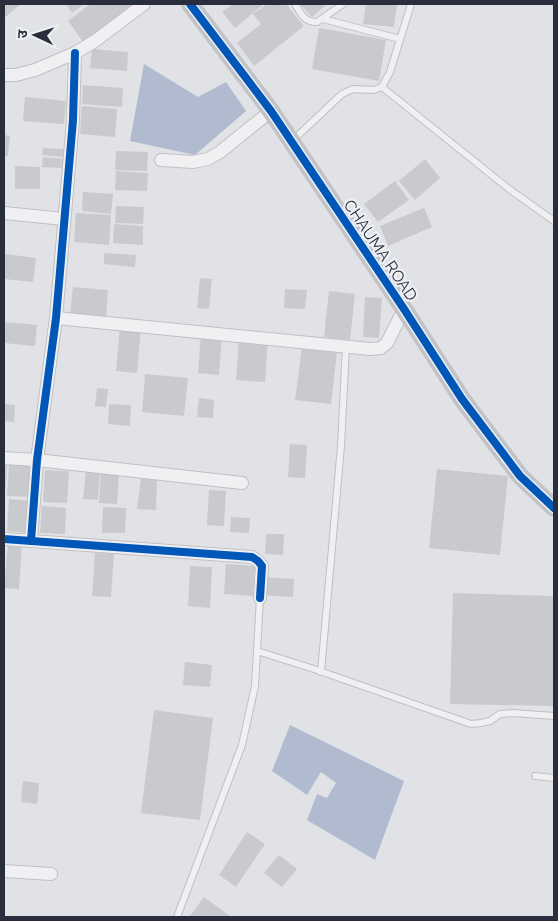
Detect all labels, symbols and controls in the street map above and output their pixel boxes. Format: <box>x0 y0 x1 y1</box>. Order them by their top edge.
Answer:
north arrow <box>10 10 60 60</box>
text: उ <box>14 29 30 39</box>
street label: CHAUMA ROAD <box>340 196 421 304</box>

